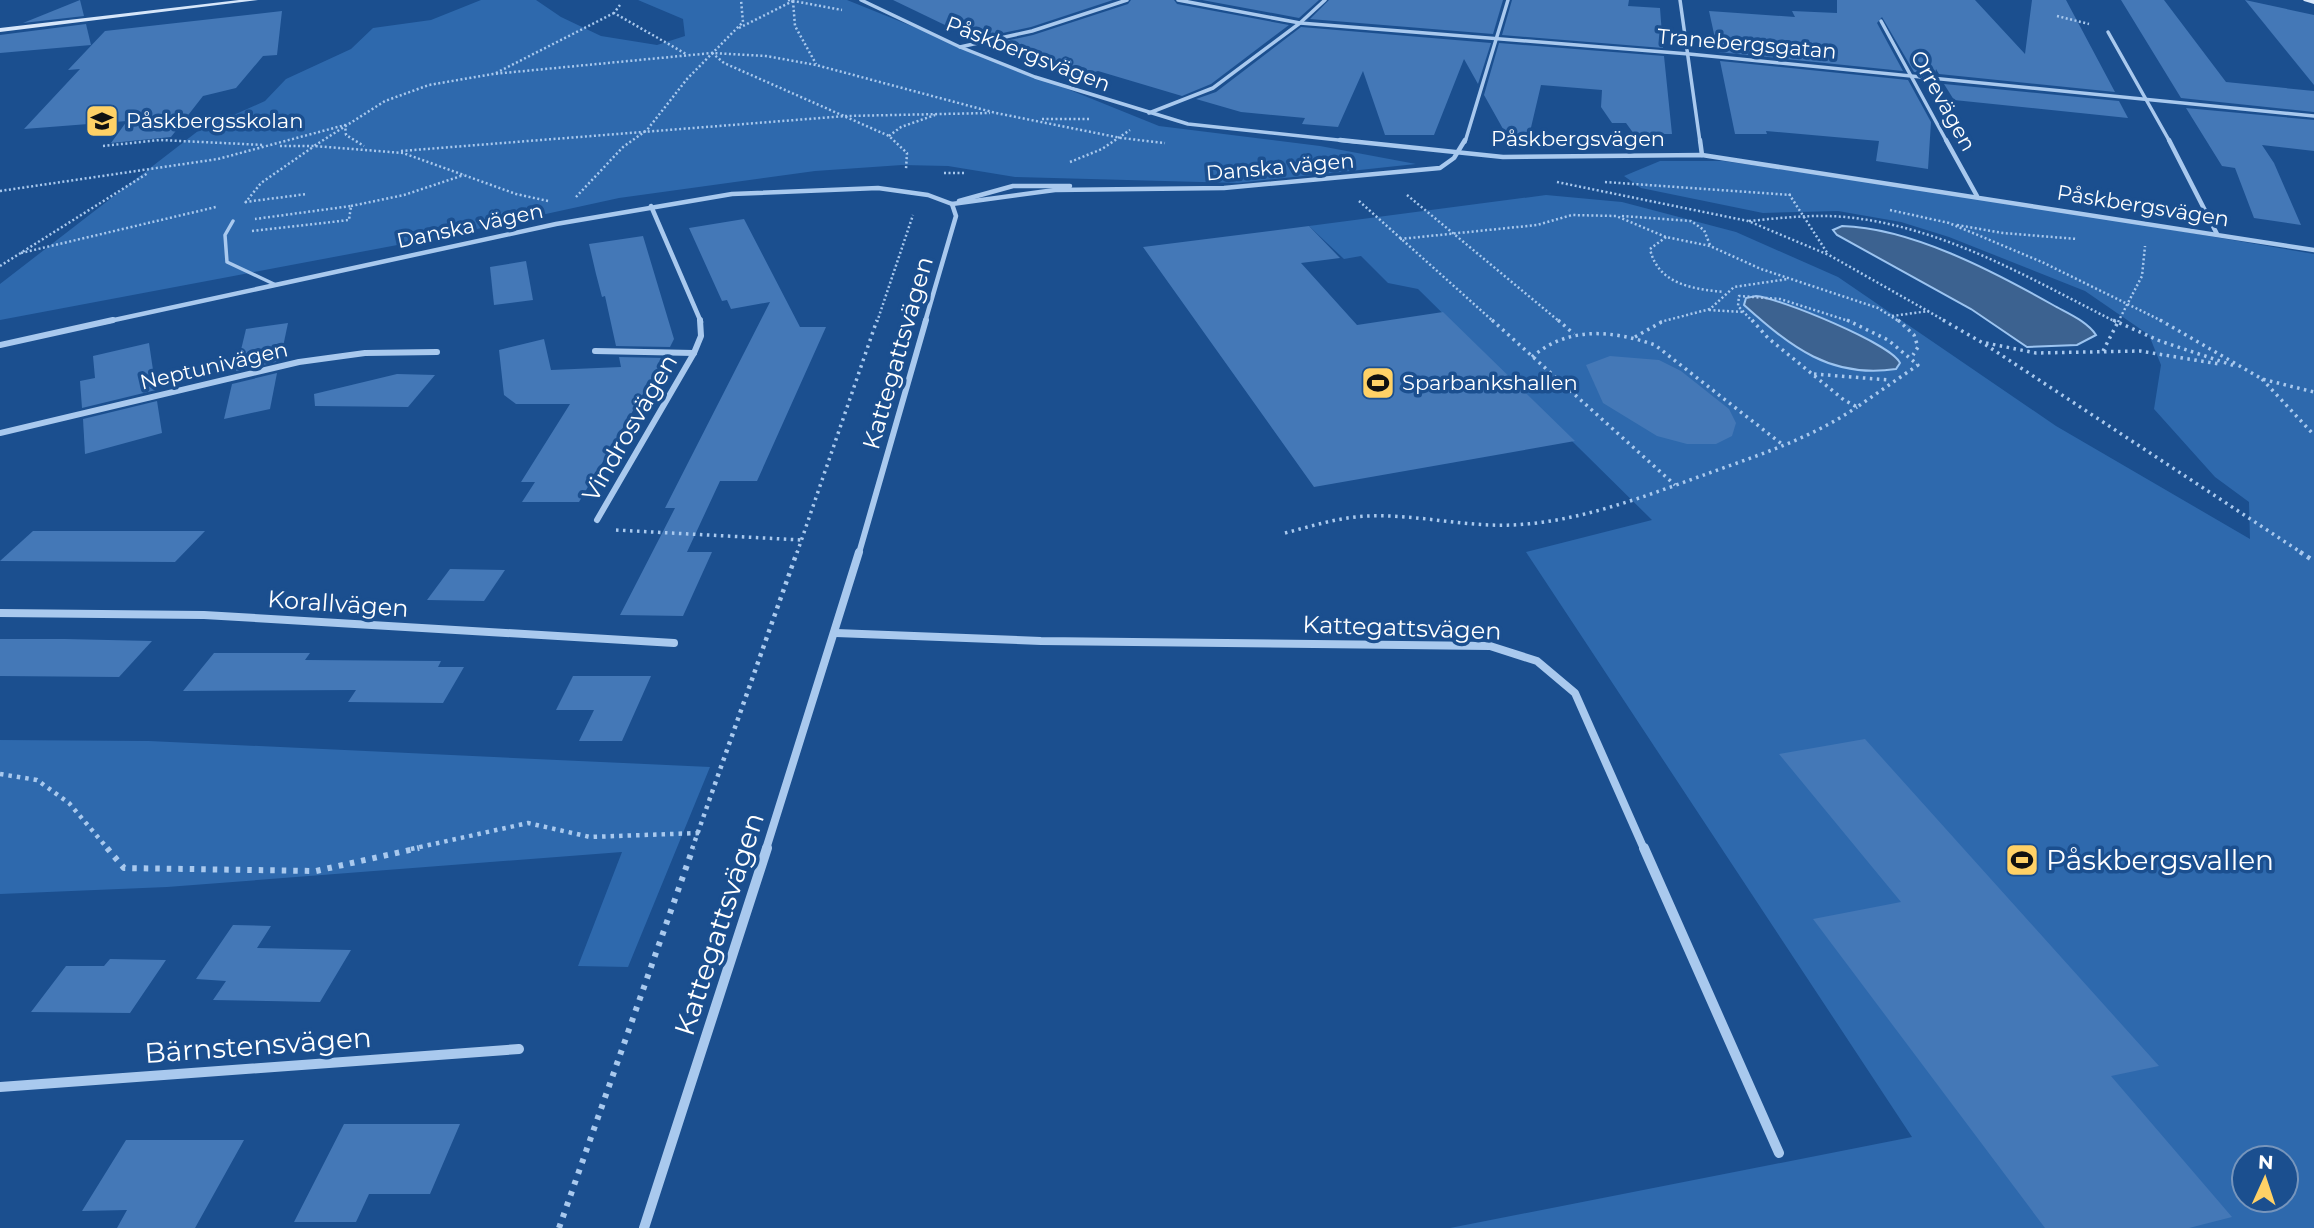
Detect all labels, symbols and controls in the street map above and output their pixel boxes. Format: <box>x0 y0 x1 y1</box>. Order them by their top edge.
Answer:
street label: Påskbergsvägen <box>942 11 1114 96</box>
street label: Tranebergsgatan <box>1656 23 1838 64</box>
street label: Orrevägen <box>1906 46 1981 155</box>
school or university icon: Påskbergsskolan <box>83 102 121 140</box>
place label: Påskbergsskolan <box>126 108 303 133</box>
street label: Påskbergsvägen <box>1491 126 1665 151</box>
street label: Danska vägen <box>1205 148 1355 185</box>
street label: Påskbergsvägen <box>2055 180 2231 231</box>
street label: Danska vägen <box>394 198 545 253</box>
street label: Kattegattsvägen <box>856 253 939 453</box>
street label: Neptunivägen <box>137 336 290 395</box>
street label: Vindrosvägen <box>576 349 683 506</box>
sports icon: Sparbankshallen <box>1359 364 1397 402</box>
place label: Sparbankshallen <box>1402 370 1578 395</box>
street label: Korallvägen <box>267 584 409 623</box>
street label: Kattegattsvägen <box>1302 610 1502 645</box>
street label: Kattegattsvägen <box>667 808 771 1040</box>
sports icon: Påskbergsvallen <box>2003 841 2041 879</box>
place label: Påskbergsvallen <box>2046 843 2274 877</box>
street label: Bärnstensvägen <box>143 1020 373 1070</box>
north arrow <box>2230 1144 2300 1214</box>
text: N <box>2258 1151 2274 1174</box>

